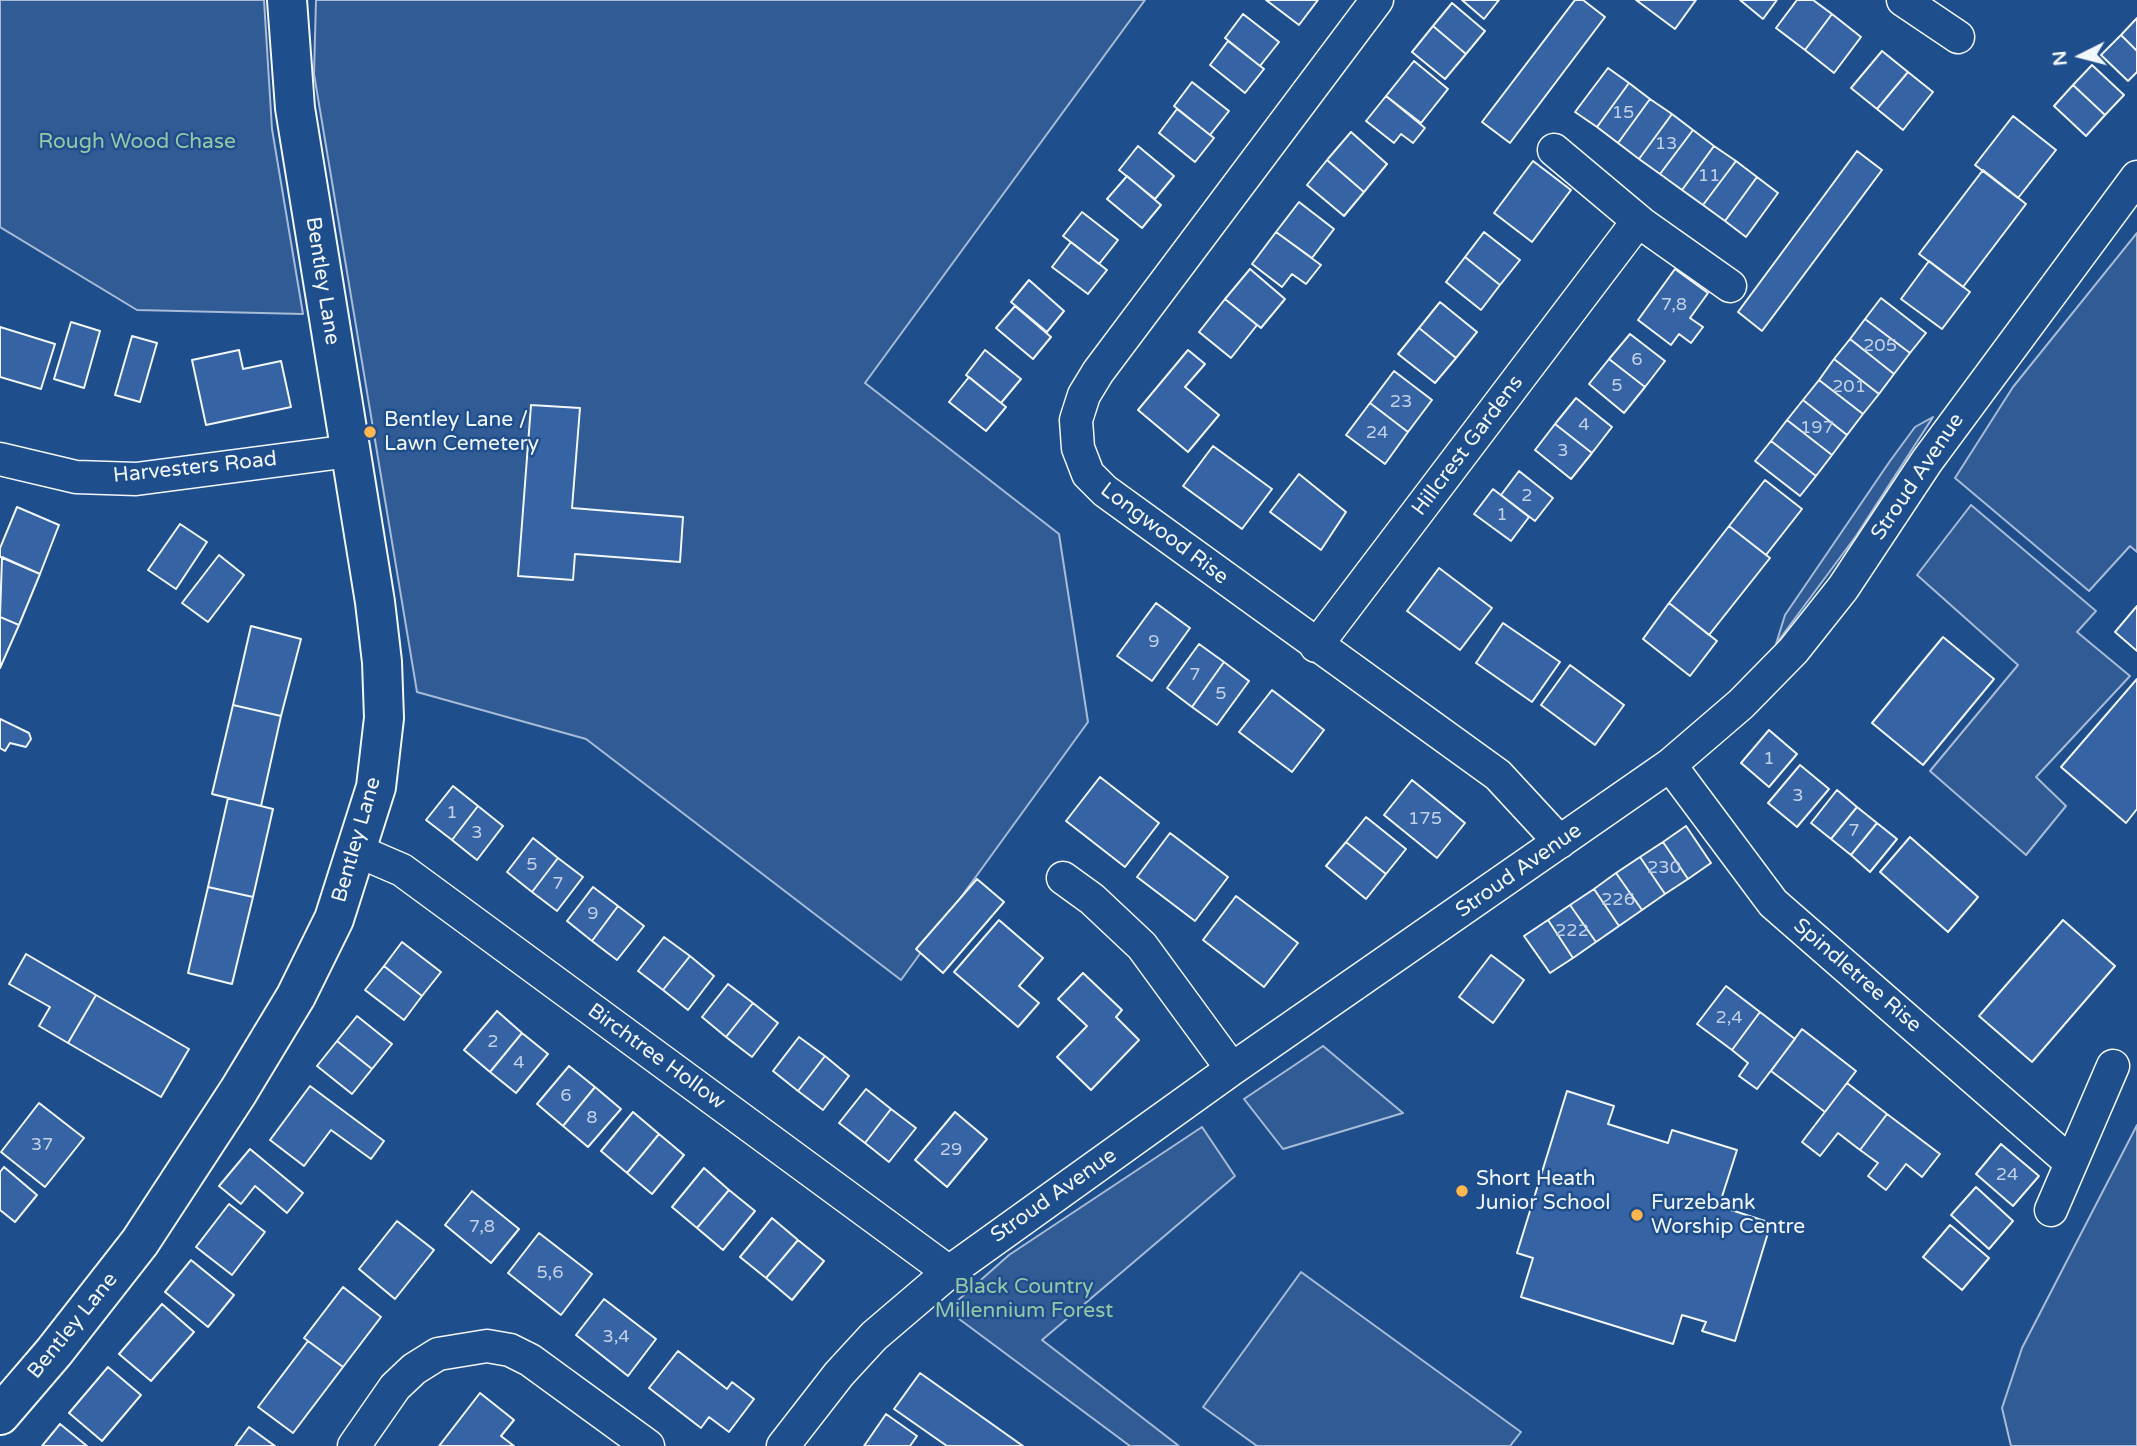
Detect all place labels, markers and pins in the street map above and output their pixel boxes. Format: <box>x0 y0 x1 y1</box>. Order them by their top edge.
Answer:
place label: Bentley Lane / Lawn Cemetery <box>384 407 539 457</box>
marker: Bentley Lane / Lawn Cemetery <box>362 424 378 440</box>
place label: Short Heath Junior School <box>1476 1166 1611 1216</box>
marker: Short Heath Junior School <box>1454 1183 1470 1199</box>
place label: Furzebank Worship Centre <box>1651 1190 1805 1240</box>
marker: Furzebank Worship Centre <box>1629 1207 1645 1223</box>

